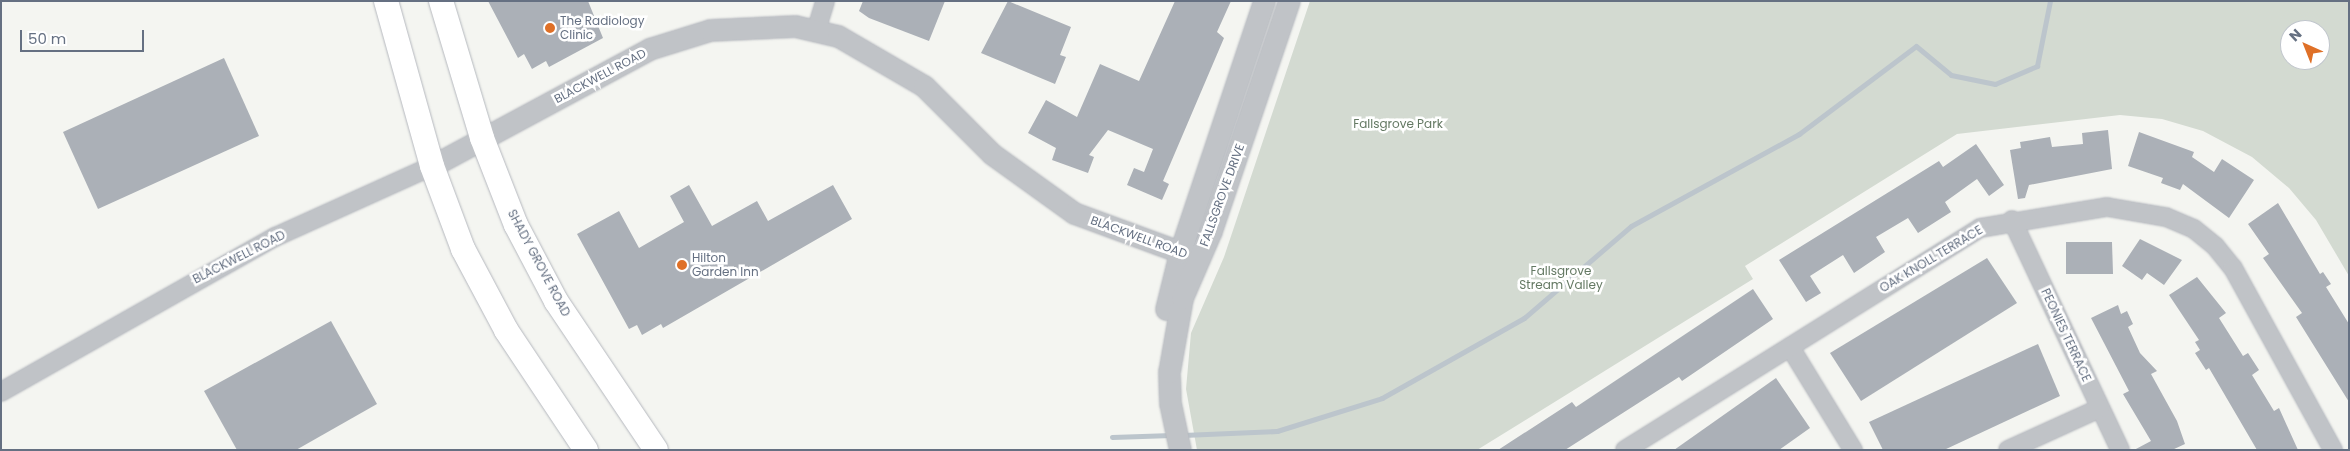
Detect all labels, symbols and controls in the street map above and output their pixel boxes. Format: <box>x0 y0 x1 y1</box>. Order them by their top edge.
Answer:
place label: The Radiology Clinic <box>560 14 644 42</box>
scale bar <box>22 20 146 52</box>
north arrow <box>2280 20 2330 70</box>
marker: The Radiology Clinic <box>544 22 556 34</box>
text: N <box>2285 24 2306 46</box>
text: 50 m <box>28 28 66 49</box>
street label: BLACKWELL ROAD <box>552 46 648 106</box>
park label: Fallsgrove Park <box>1353 117 1443 131</box>
street label: FALLSGROVE DRIVE <box>1197 142 1247 248</box>
street label: SHADY GROVE ROAD <box>505 207 573 319</box>
street label: BLACKWELL ROAD <box>1089 213 1189 261</box>
street label: OAK KNOLL TERRACE <box>1877 223 1985 295</box>
street label: BLACKWELL ROAD <box>190 227 288 287</box>
place label: Hilton Garden Inn <box>692 251 759 279</box>
marker: Hilton Garden Inn <box>676 259 688 271</box>
park label: Fallsgrove Stream Valley <box>1519 264 1603 292</box>
street label: PEONIES TERRACE <box>2038 286 2094 384</box>

